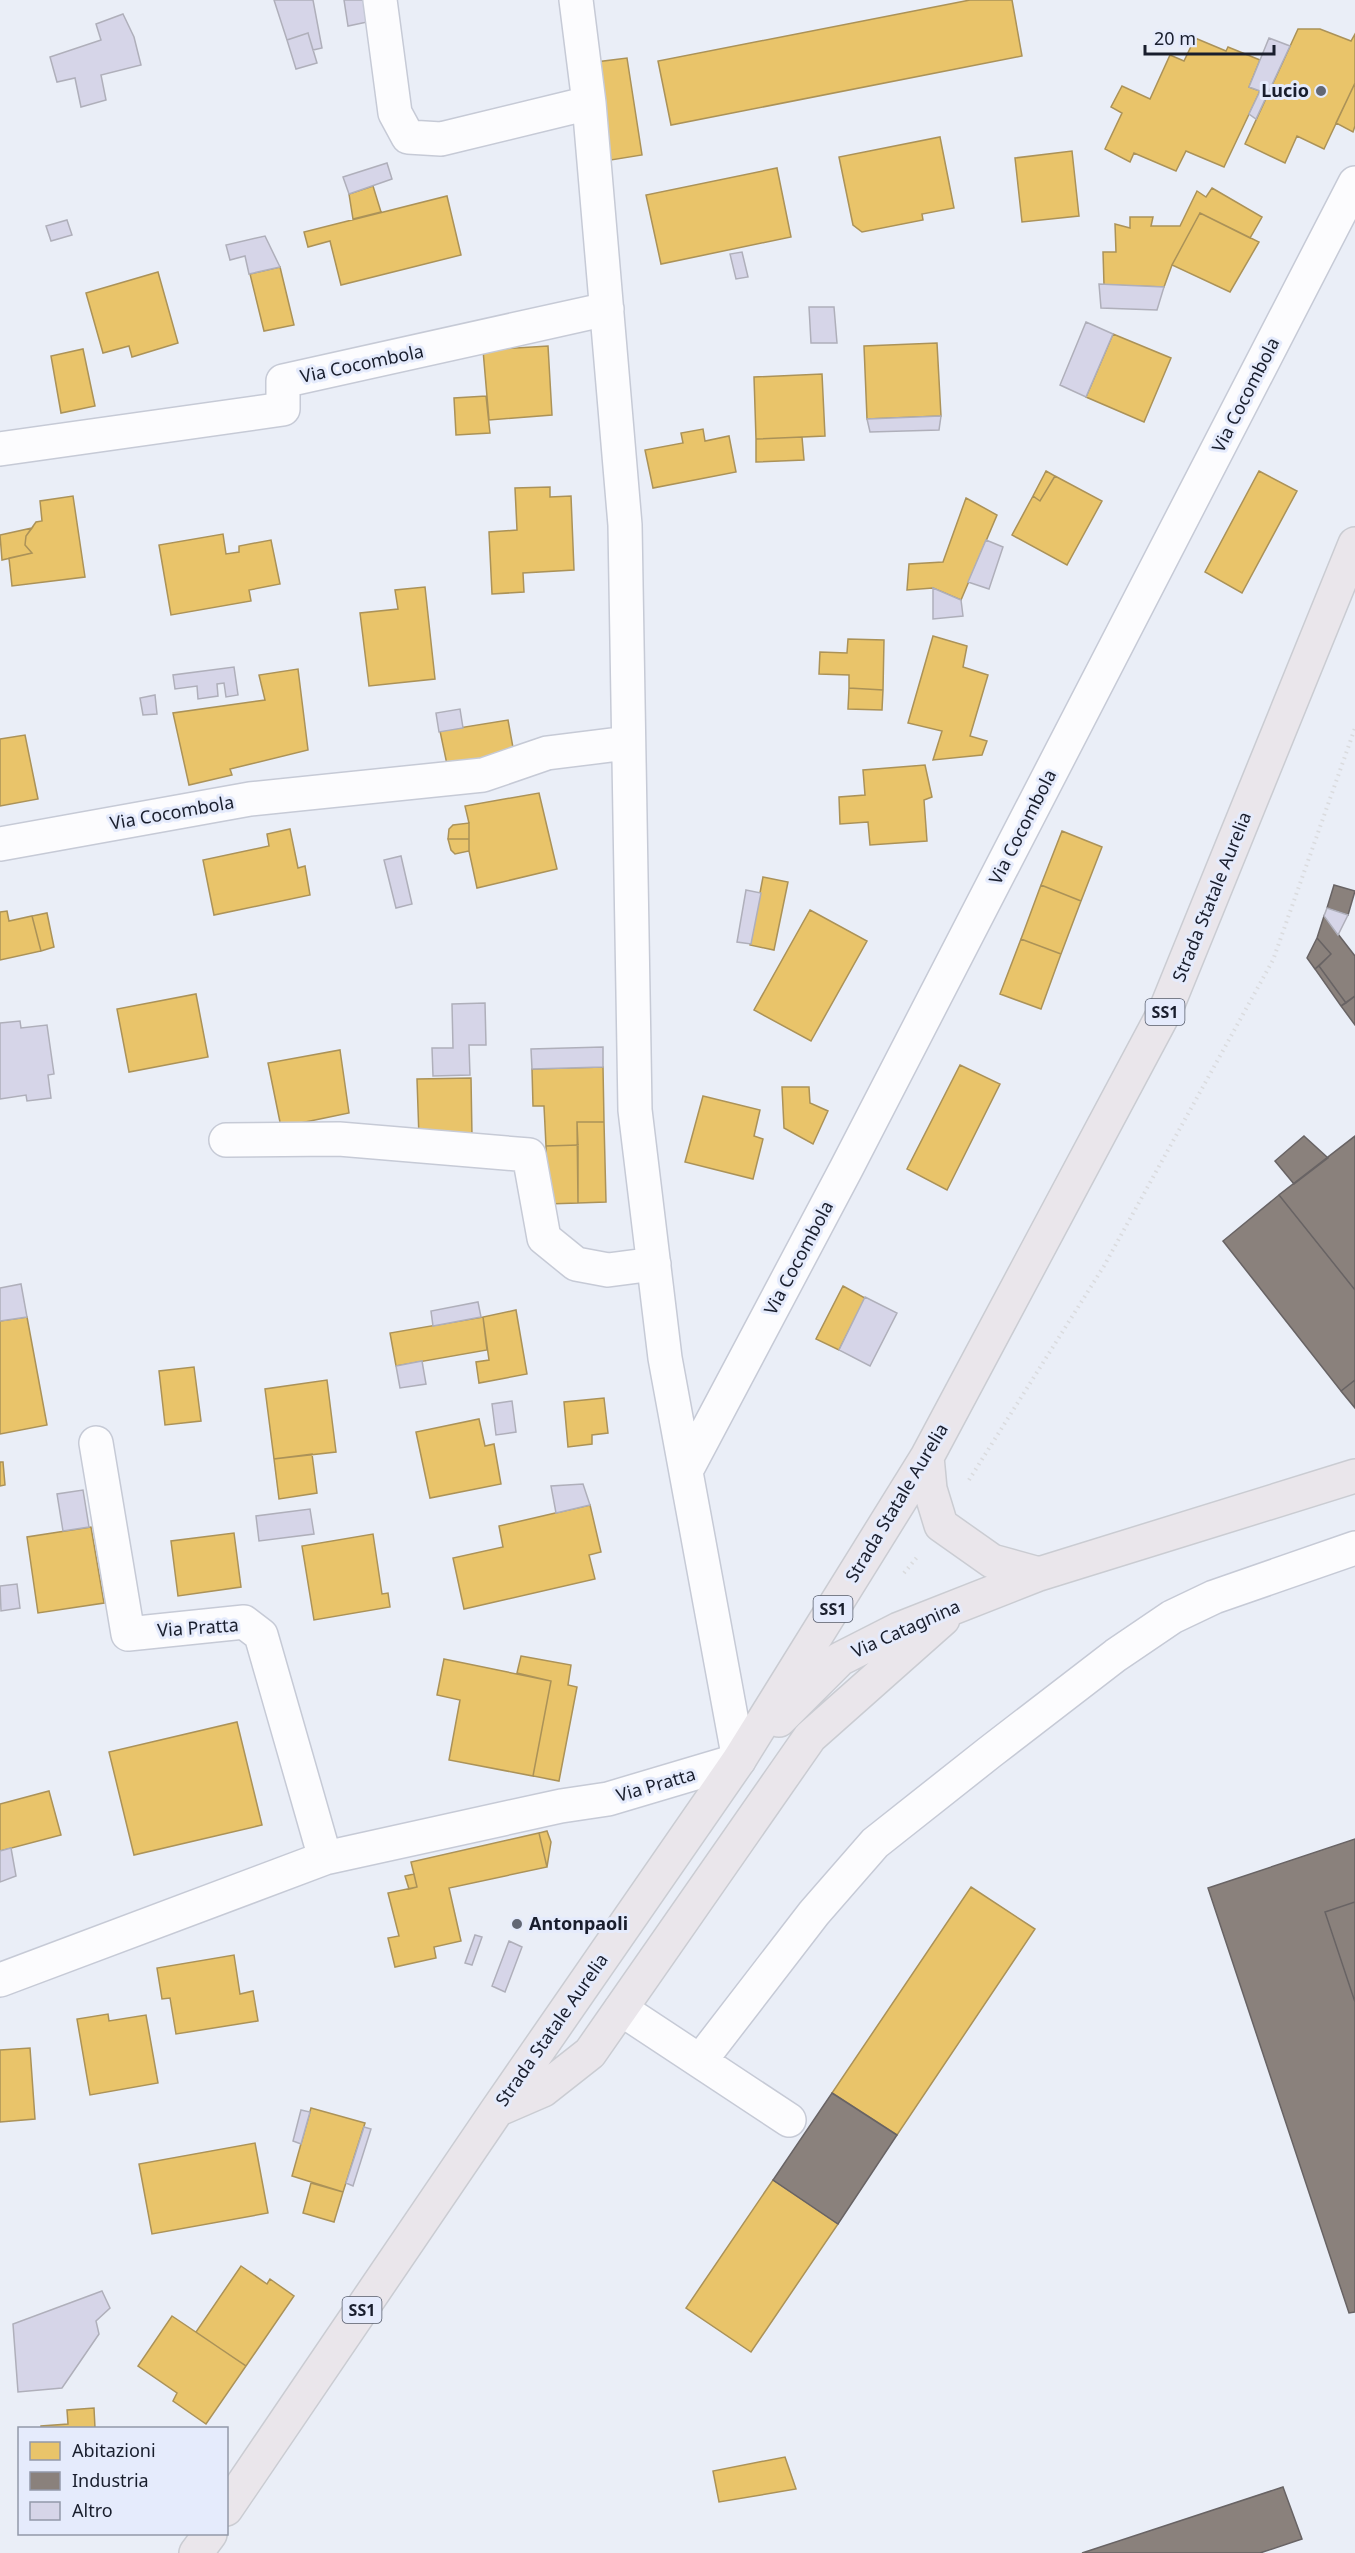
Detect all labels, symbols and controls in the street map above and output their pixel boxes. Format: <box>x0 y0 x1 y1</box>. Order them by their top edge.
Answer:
scale bar <box>1145 18 1274 56</box>
text: 20 m <box>1154 26 1196 50</box>
place label: Lucio <box>1261 78 1309 102</box>
marker: Lucio <box>1314 84 1328 98</box>
street label: Via Cocombola <box>1206 333 1284 456</box>
street label: Via Cocombola <box>298 338 426 388</box>
street label: Via Cocombola <box>983 765 1061 888</box>
street label: Via Cocombola <box>108 789 236 835</box>
street label: Strada Statale Aurelia <box>1166 808 1256 985</box>
road number: SS1 <box>1146 999 1184 1025</box>
street label: Via Cocombola <box>758 1196 838 1319</box>
street label: Strada Statale Aurelia <box>839 1419 953 1586</box>
street label: Via Catagnina <box>848 1593 964 1663</box>
road number: SS1 <box>814 1596 852 1622</box>
street label: Via Pratta <box>156 1612 239 1642</box>
street label: Via Pratta <box>613 1761 698 1807</box>
place label: Antonpaoli <box>529 1911 628 1935</box>
marker: Antonpaoli <box>510 1917 524 1931</box>
street label: Strada Statale Aurelia <box>489 1948 613 2111</box>
road number: SS1 <box>342 2297 382 2323</box>
legend <box>18 2427 228 2535</box>
text: Abitazioni <box>72 2438 156 2462</box>
text: Industria <box>72 2468 149 2492</box>
text: Altro <box>72 2498 113 2522</box>

